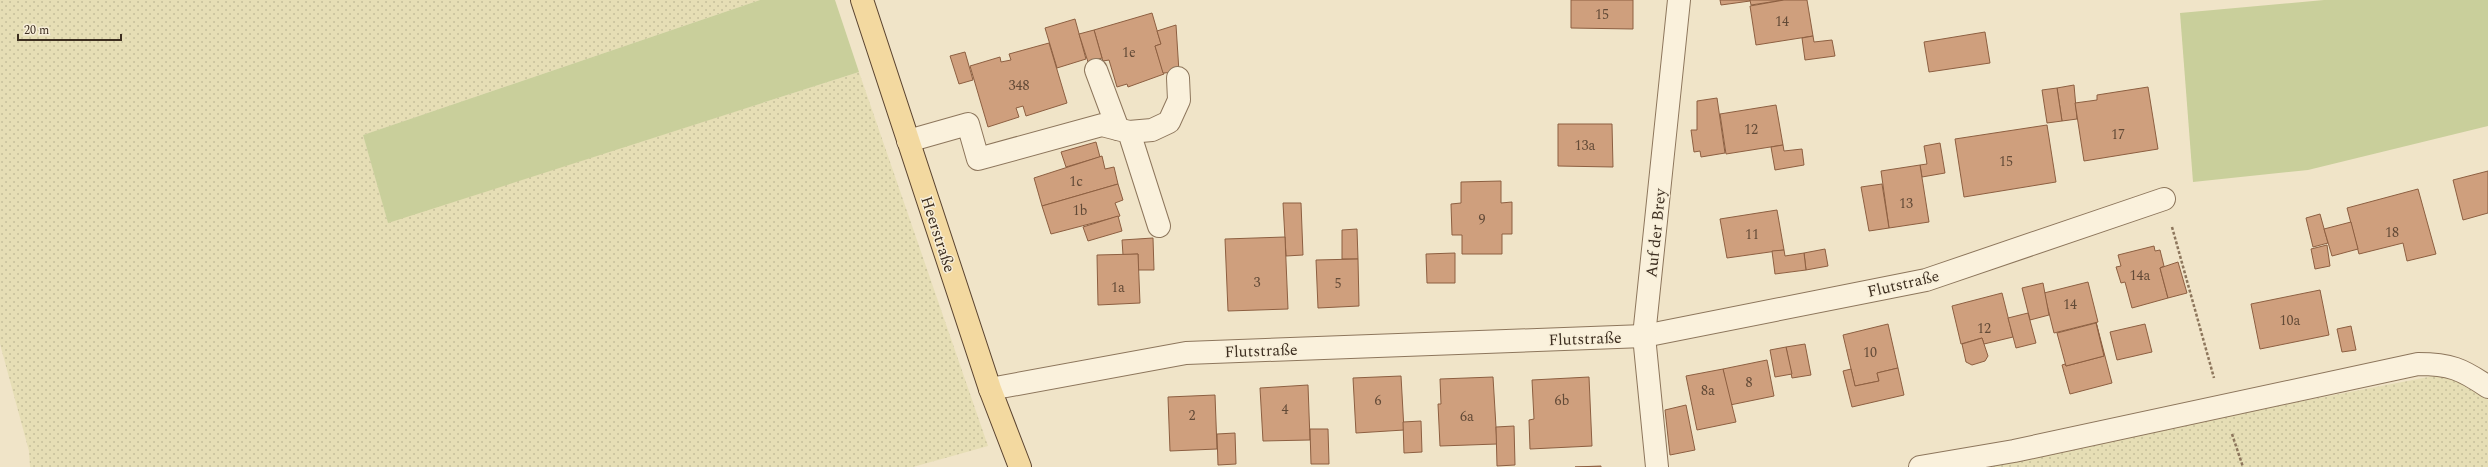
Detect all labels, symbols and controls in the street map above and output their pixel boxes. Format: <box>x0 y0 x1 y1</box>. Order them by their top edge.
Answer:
house number: 15 <box>1595 4 1609 25</box>
house number: 14 <box>1775 11 1789 32</box>
scale bar <box>18 16 121 42</box>
text: 20 m <box>24 21 49 40</box>
house number: 1e <box>1122 42 1136 63</box>
house number: 348 <box>1009 75 1030 96</box>
house number: 12 <box>1744 119 1758 140</box>
house number: 17 <box>2111 124 2125 145</box>
house number: 13a <box>1575 135 1596 156</box>
house number: 15 <box>1999 151 2013 172</box>
house number: 1c <box>1069 171 1083 192</box>
street label: Auf der Brey <box>1639 186 1673 279</box>
street label: Heerstraße <box>914 193 962 276</box>
house number: 13 <box>1899 193 1913 214</box>
house number: 1b <box>1073 200 1088 221</box>
house number: 9 <box>1479 209 1486 230</box>
house number: 18 <box>2385 222 2399 243</box>
house number: 11 <box>1745 224 1759 245</box>
street label: Flutstraße <box>1865 264 1942 304</box>
house number: 14a <box>2130 265 2151 286</box>
house number: 3 <box>1254 272 1261 293</box>
house number: 5 <box>1335 273 1342 294</box>
house number: 1a <box>1111 277 1125 298</box>
house number: 14 <box>2063 294 2077 315</box>
house number: 10a <box>2280 310 2301 331</box>
house number: 12 <box>1977 318 1991 339</box>
street label: Flutstraße <box>1548 326 1622 352</box>
street label: Flutstraße <box>1224 338 1298 364</box>
house number: 10 <box>1863 342 1877 363</box>
house number: 8 <box>1746 372 1753 393</box>
house number: 8a <box>1701 380 1715 401</box>
house number: 6 <box>1375 390 1382 411</box>
house number: 6b <box>1555 390 1570 411</box>
house number: 4 <box>1282 399 1289 420</box>
house number: 2 <box>1189 405 1196 426</box>
house number: 6a <box>1460 406 1474 427</box>

